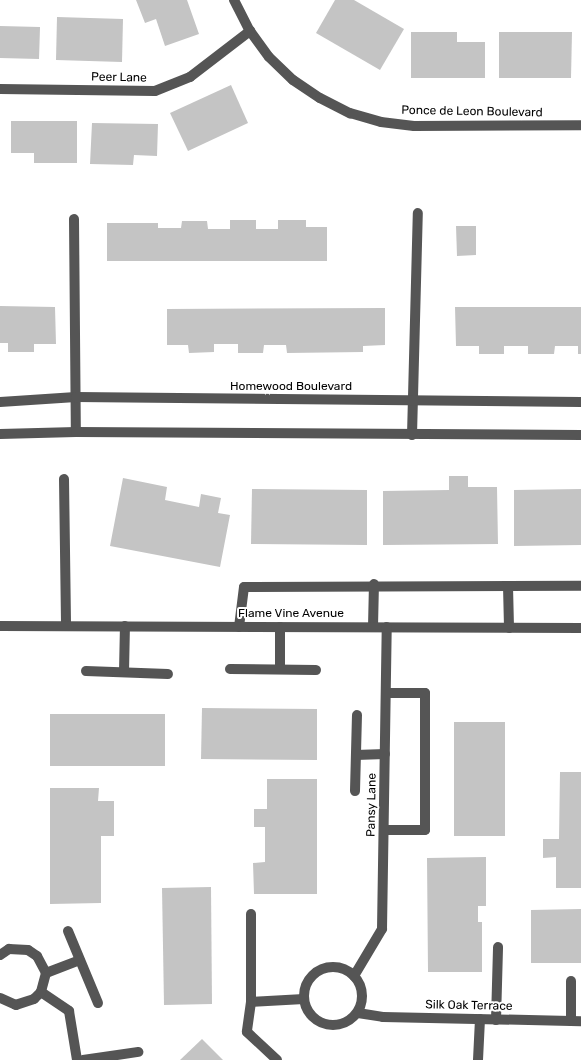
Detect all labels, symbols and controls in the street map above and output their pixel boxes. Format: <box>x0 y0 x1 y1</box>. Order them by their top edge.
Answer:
street label: Peer Lane <box>91 70 147 86</box>
street label: Ponce de Leon Boulevard <box>401 104 543 120</box>
street label: Homewood Boulevard <box>230 380 352 394</box>
street label: Flame Vine Avenue <box>238 607 344 621</box>
street label: Pansy Lane <box>364 773 380 837</box>
street label: Silk Oak Terrace <box>425 998 513 1014</box>

